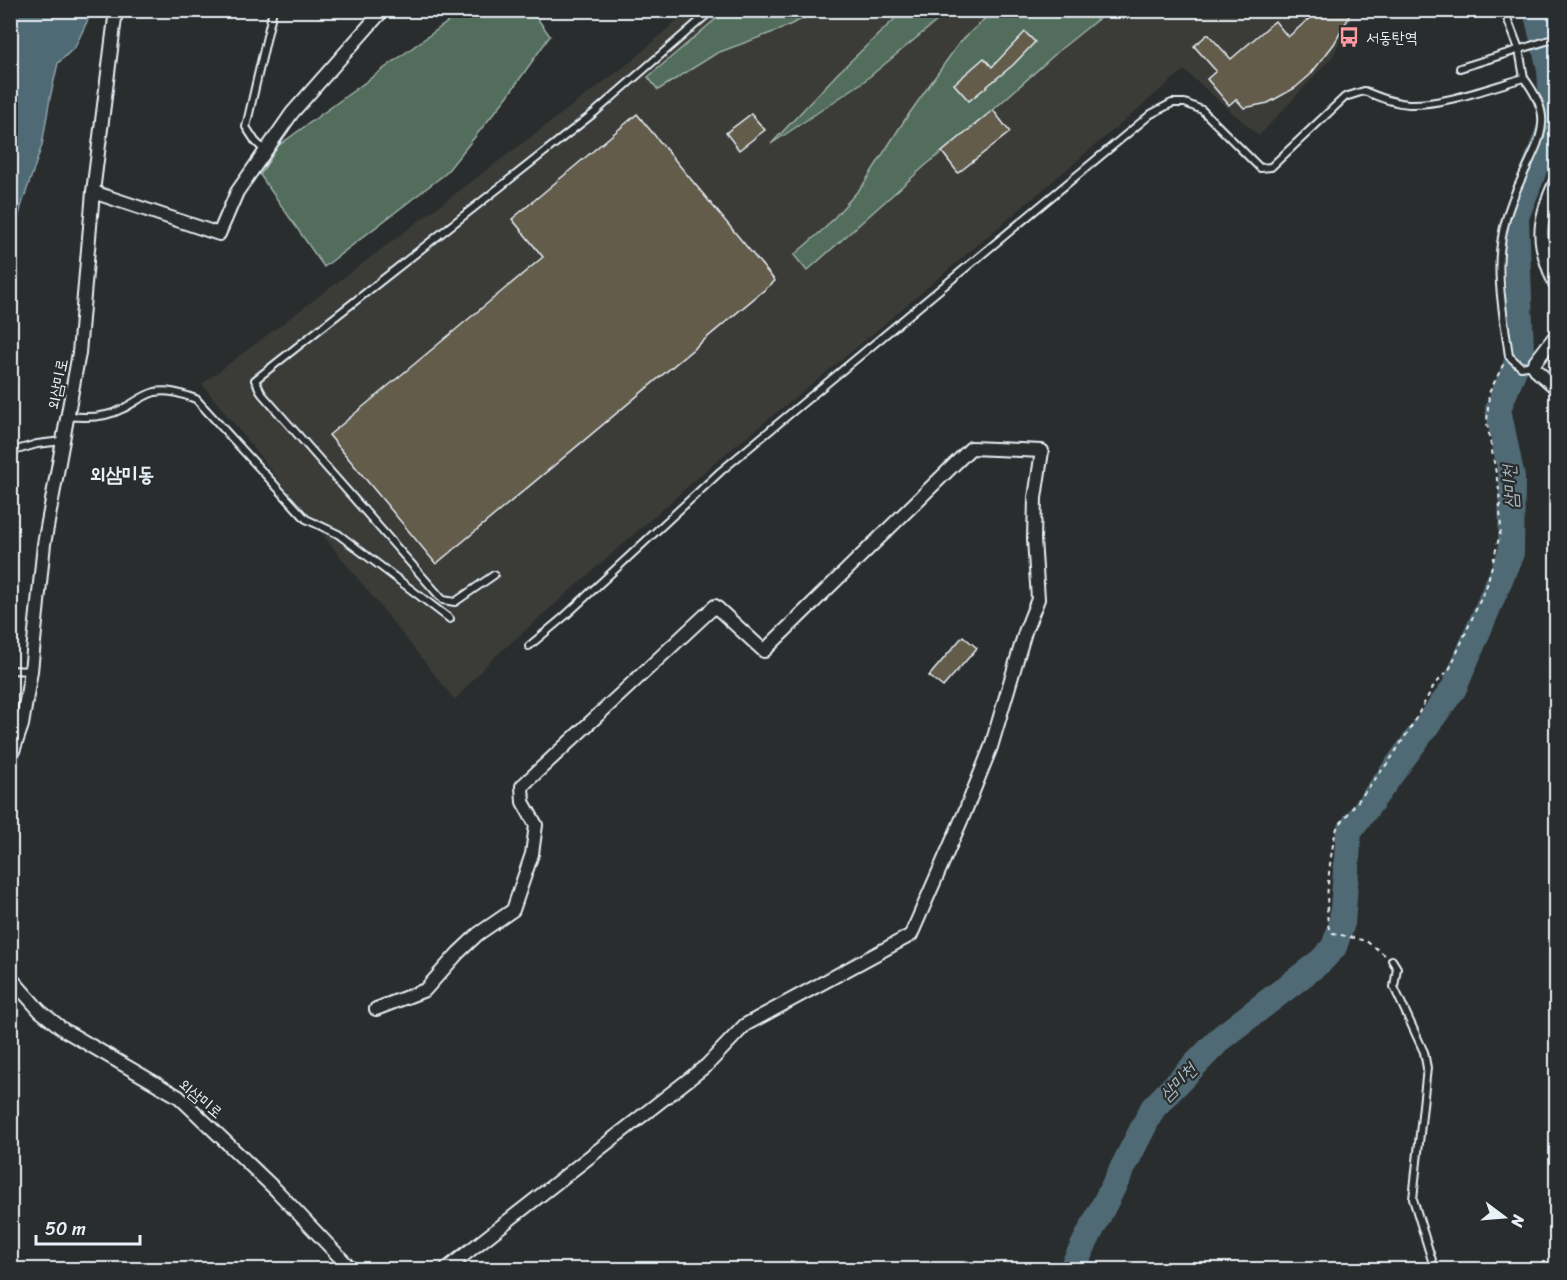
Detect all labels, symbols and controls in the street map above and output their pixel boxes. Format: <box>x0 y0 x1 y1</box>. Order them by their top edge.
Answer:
place label: 서동탄역 <box>1366 23 1418 52</box>
bus stop icon: 서동탄역 <box>1337 25 1361 49</box>
street label: 외삼미로 <box>38 356 77 412</box>
district label: 외삼미동 <box>90 457 154 492</box>
water label: 삼미천 <box>1492 463 1527 510</box>
water label: 삼미천 <box>1151 1054 1206 1109</box>
street label: 외삼미로 <box>172 1071 230 1126</box>
north arrow <box>1474 1187 1534 1247</box>
scale bar <box>36 1208 140 1246</box>
text: N <box>1502 1211 1534 1231</box>
text: 50 m <box>45 1213 86 1245</box>

